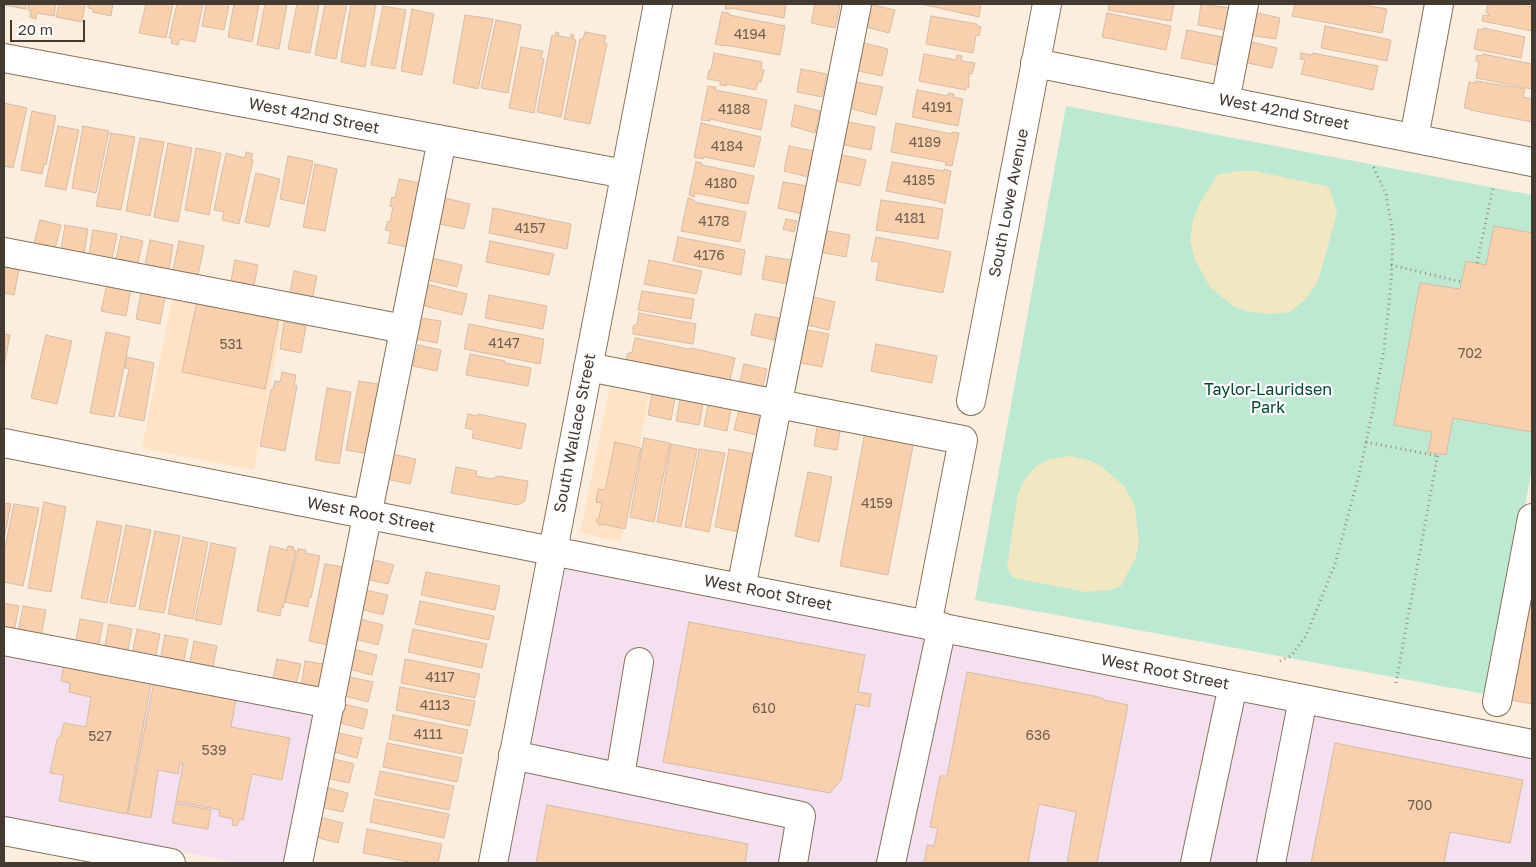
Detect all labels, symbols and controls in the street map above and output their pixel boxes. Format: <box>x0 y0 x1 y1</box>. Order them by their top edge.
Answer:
scale bar <box>12 10 88 42</box>
text: 20 m <box>18 20 53 38</box>
house number: 4194 <box>734 27 766 43</box>
street label: West 42nd Street <box>1217 90 1351 134</box>
street label: West 42nd Street <box>247 94 381 138</box>
house number: 4191 <box>922 100 952 116</box>
house number: 4188 <box>718 102 750 118</box>
street label: South Lowe Avenue <box>985 127 1033 279</box>
house number: 4189 <box>909 135 941 151</box>
house number: 4184 <box>711 139 743 155</box>
house number: 4185 <box>903 173 935 189</box>
house number: 4180 <box>705 176 737 192</box>
house number: 4181 <box>895 211 925 227</box>
house number: 4178 <box>698 214 730 230</box>
house number: 4157 <box>515 221 545 237</box>
house number: 4176 <box>693 248 725 264</box>
house number: 4147 <box>488 336 520 352</box>
house number: 531 <box>219 337 243 353</box>
house number: 702 <box>1458 346 1482 362</box>
street label: South Wallace Street <box>550 352 600 514</box>
park label: Taylor-Lauridsen Park <box>1204 380 1332 418</box>
street label: West Root Street <box>305 493 437 537</box>
house number: 4159 <box>861 496 893 512</box>
street label: West Root Street <box>702 571 834 615</box>
street label: West Root Street <box>1099 650 1231 694</box>
house number: 4117 <box>425 670 455 686</box>
house number: 4113 <box>420 698 450 714</box>
house number: 610 <box>752 701 776 717</box>
house number: 4111 <box>414 727 442 743</box>
house number: 636 <box>1025 728 1051 744</box>
house number: 527 <box>88 729 112 745</box>
house number: 539 <box>202 743 226 759</box>
house number: 700 <box>1408 798 1432 814</box>

